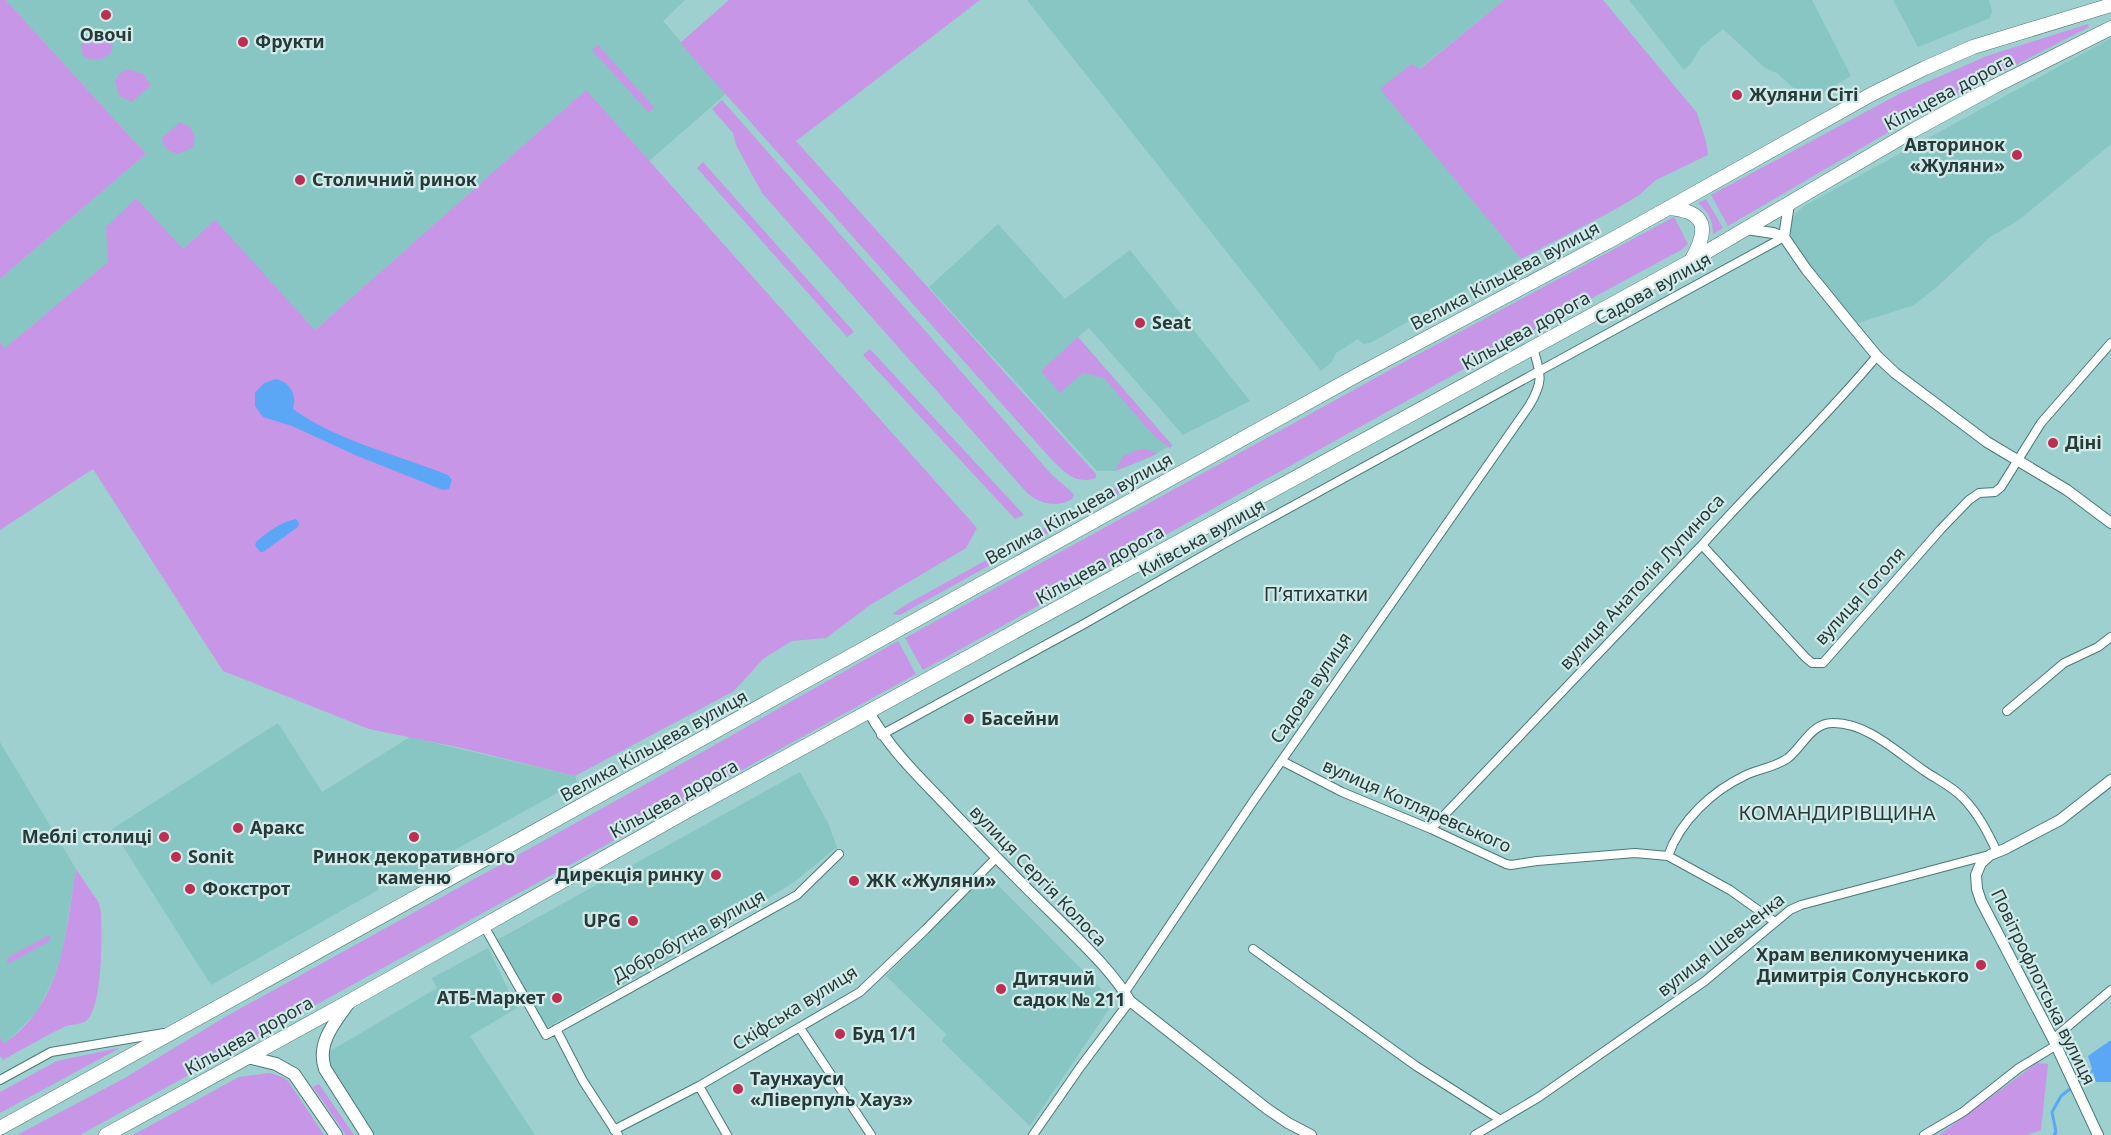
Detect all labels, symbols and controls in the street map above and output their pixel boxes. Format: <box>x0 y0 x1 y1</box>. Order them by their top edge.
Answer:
marker: Овочі <box>99 8 113 22</box>
place label: Овочі <box>80 22 132 46</box>
place label: Фрукти <box>255 29 325 53</box>
marker: Фрукти <box>236 35 250 49</box>
street label: Кільцева дорога <box>1880 47 2017 135</box>
place label: Жуляни Сіті <box>1749 82 1859 106</box>
marker: Жуляни Сіті <box>1730 88 1744 102</box>
place label: Авторинок «Жуляни» <box>1904 132 2005 177</box>
marker: Авторинок «Жуляни» <box>2010 148 2024 162</box>
place label: Столичний ринок <box>312 167 477 191</box>
marker: Столичний ринок <box>293 173 307 187</box>
street label: Велика Кільцева вулиця <box>1406 215 1603 335</box>
street label: Садова вулиця <box>1590 246 1715 330</box>
street label: Кільцева дорога <box>1457 285 1594 375</box>
place label: Seat <box>1152 310 1191 334</box>
marker: Seat <box>1133 316 1147 330</box>
place label: Діні <box>2065 430 2102 454</box>
marker: Діні <box>2046 436 2060 450</box>
street label: Велика Кільцева вулиця <box>981 447 1176 570</box>
street label: вулиця Анатолія Лупиноса <box>1553 488 1729 674</box>
street label: Київська вулиця <box>1134 492 1269 582</box>
street label: Кільцева дорога <box>1031 519 1168 609</box>
street label: вулиця Гоголя <box>1809 541 1910 650</box>
district label: Пʼятихатки <box>1264 580 1368 607</box>
street label: Садова вулиця <box>1264 627 1356 748</box>
street label: Велика Кільцева вулиця <box>556 684 751 807</box>
place label: Басейни <box>981 706 1059 730</box>
marker: Басейни <box>962 712 976 726</box>
street label: Кільцева дорога <box>605 753 742 843</box>
street label: вулиця Котляревського <box>1319 753 1516 858</box>
street label: вулиця Сергія Колоса <box>965 799 1113 951</box>
district label: КОМАНДИРІВЩИНА <box>1739 799 1936 826</box>
place label: Аракс <box>250 815 305 839</box>
marker: Аракс <box>231 821 245 835</box>
place label: Меблі столиці <box>22 824 152 848</box>
marker: Меблі столиці <box>157 830 171 844</box>
marker: Ринок декоративного каменю <box>407 830 421 844</box>
place label: Sonit <box>188 844 234 868</box>
place label: Ринок декоративного каменю <box>313 844 515 889</box>
marker: Sonit <box>169 850 183 864</box>
place label: Дирекція ринку <box>555 862 705 886</box>
marker: Дирекція ринку <box>709 868 723 882</box>
place label: ЖК «Жуляни» <box>866 868 996 892</box>
marker: ЖК «Жуляни» <box>847 874 861 888</box>
place label: Фокстрот <box>202 876 290 900</box>
marker: Фокстрот <box>183 882 197 896</box>
street label: Добробутна вулиця <box>608 883 769 987</box>
street label: Повітрофлотська вулиця <box>1986 885 2102 1089</box>
street label: вулиця Шевченка <box>1652 887 1789 1002</box>
place label: UPG <box>583 908 621 932</box>
marker: UPG <box>626 914 640 928</box>
place label: Храм великомученика Димитрія Солунського <box>1756 942 1969 987</box>
marker: Храм великомученика Димитрія Солунського <box>1974 958 1988 972</box>
street label: Скіфська вулиця <box>728 959 861 1055</box>
place label: Дитячий садок № 211 <box>1013 966 1126 1011</box>
marker: Дитячий садок № 211 <box>994 982 1008 996</box>
place label: АТБ-Маркет <box>437 985 545 1009</box>
street label: Кільцева дорога <box>180 990 317 1080</box>
marker: АТБ-Маркет <box>550 991 564 1005</box>
place label: Буд 1/1 <box>852 1021 917 1045</box>
marker: Буд 1/1 <box>833 1027 847 1041</box>
place label: Таунхауси «Ліверпуль Хауз» <box>750 1066 913 1111</box>
marker: Таунхауси «Ліверпуль Хауз» <box>731 1082 745 1096</box>

